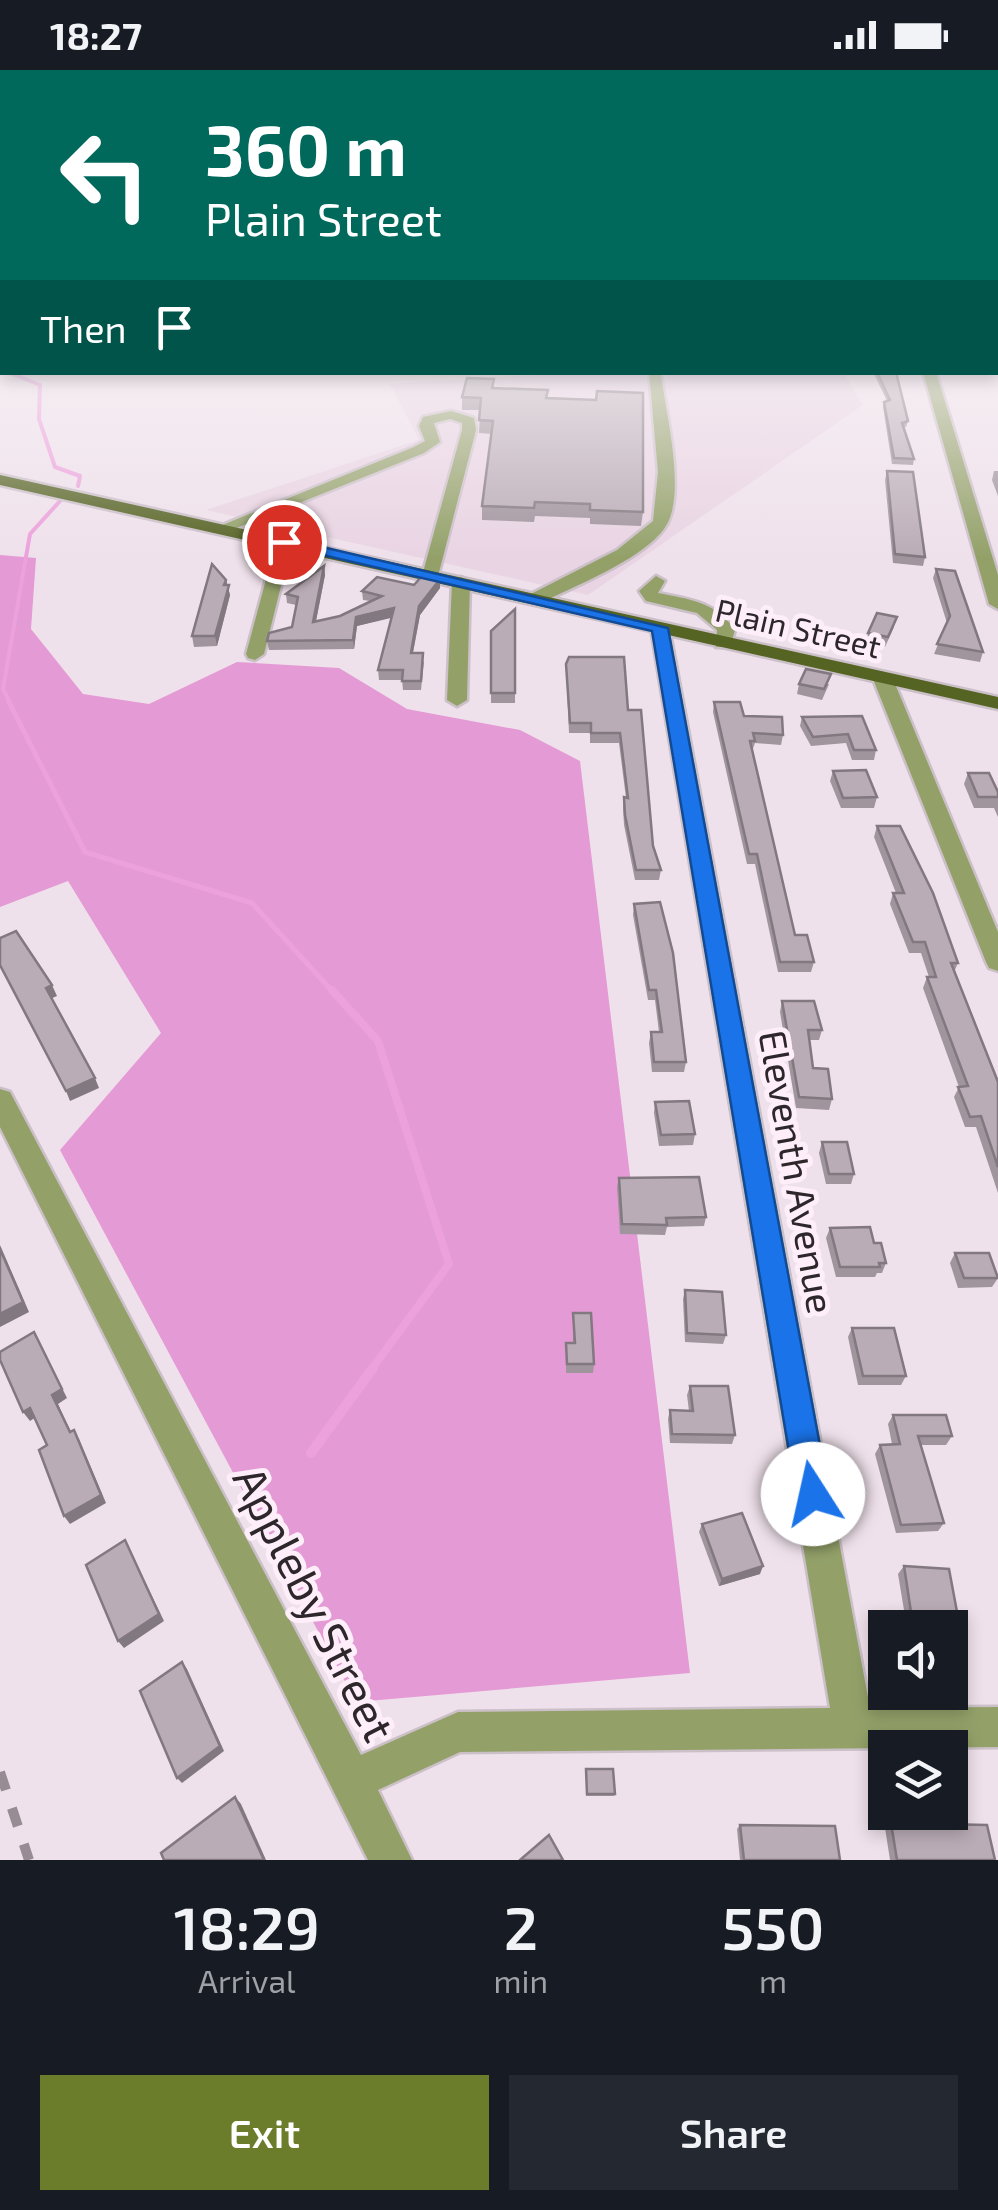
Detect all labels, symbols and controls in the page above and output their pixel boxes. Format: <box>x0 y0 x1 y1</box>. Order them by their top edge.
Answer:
text: 18:27 <box>50 12 142 58</box>
text: 360 m <box>205 106 407 190</box>
icon: left <box>40 110 170 240</box>
text: Plain Street <box>205 191 442 245</box>
icon: arrive <box>147 300 202 355</box>
text: Then <box>40 305 127 351</box>
pin <box>242 500 327 585</box>
icon: arrive <box>257 515 312 570</box>
street label: Plain Street <box>712 590 885 665</box>
street label: Eleventh Avenue <box>750 1026 846 1317</box>
position arrow <box>761 1442 865 1546</box>
street label: Appleby Street <box>223 1457 408 1749</box>
map controls <box>868 1610 968 1830</box>
button: sound <box>868 1610 968 1710</box>
button: layers <box>868 1730 968 1830</box>
text: 18:29 <box>174 1890 320 1962</box>
text: 2 <box>504 1890 538 1962</box>
text: 550 <box>722 1890 824 1962</box>
text: Arrival <box>198 1961 295 1999</box>
text: min <box>494 1961 548 1999</box>
text: m <box>759 1961 787 1999</box>
button: Exit <box>40 2075 489 2190</box>
button: Share <box>509 2075 958 2190</box>

